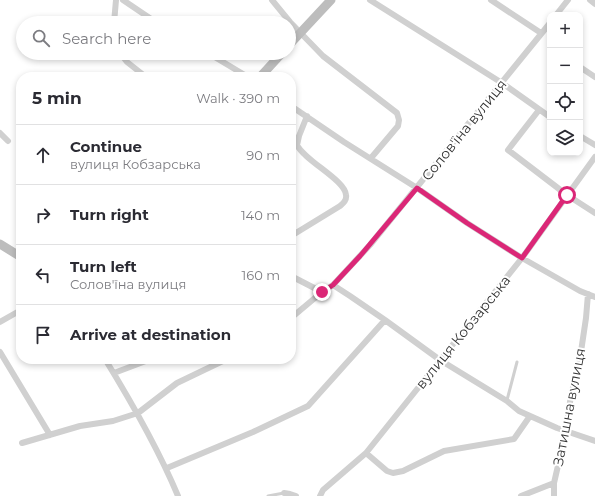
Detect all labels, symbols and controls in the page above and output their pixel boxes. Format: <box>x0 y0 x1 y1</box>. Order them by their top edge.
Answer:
map controls <box>547 12 583 156</box>
button: + <box>547 12 583 48</box>
search box <box>16 16 296 60</box>
icon: search <box>30 27 52 49</box>
text: Search here <box>62 29 151 48</box>
button: − <box>547 48 583 84</box>
street label: Солов'їна вулиця <box>418 76 510 184</box>
button: locate <box>547 84 583 120</box>
text: 5 min <box>32 88 82 108</box>
text: Walk · 390 m <box>196 90 280 106</box>
button: layers <box>547 120 583 156</box>
text: Continue <box>70 137 142 156</box>
icon: ahead <box>32 144 54 166</box>
text: 90 m <box>246 147 280 163</box>
text: вулиця Кобзарська <box>70 156 201 172</box>
route start <box>558 186 576 204</box>
icon: right <box>32 204 54 226</box>
text: Turn right <box>70 205 149 224</box>
text: 140 m <box>241 207 280 223</box>
text: Turn left <box>70 257 137 276</box>
icon: left <box>32 264 54 286</box>
text: 160 m <box>242 267 280 283</box>
street label: вулиця Кобзарська <box>412 272 514 392</box>
text: Солов'їна вулиця <box>70 276 186 292</box>
route end <box>313 283 331 301</box>
icon: arrive <box>32 324 54 346</box>
text: Arrive at destination <box>70 325 231 344</box>
street label: Затишна вулиця <box>549 346 589 468</box>

